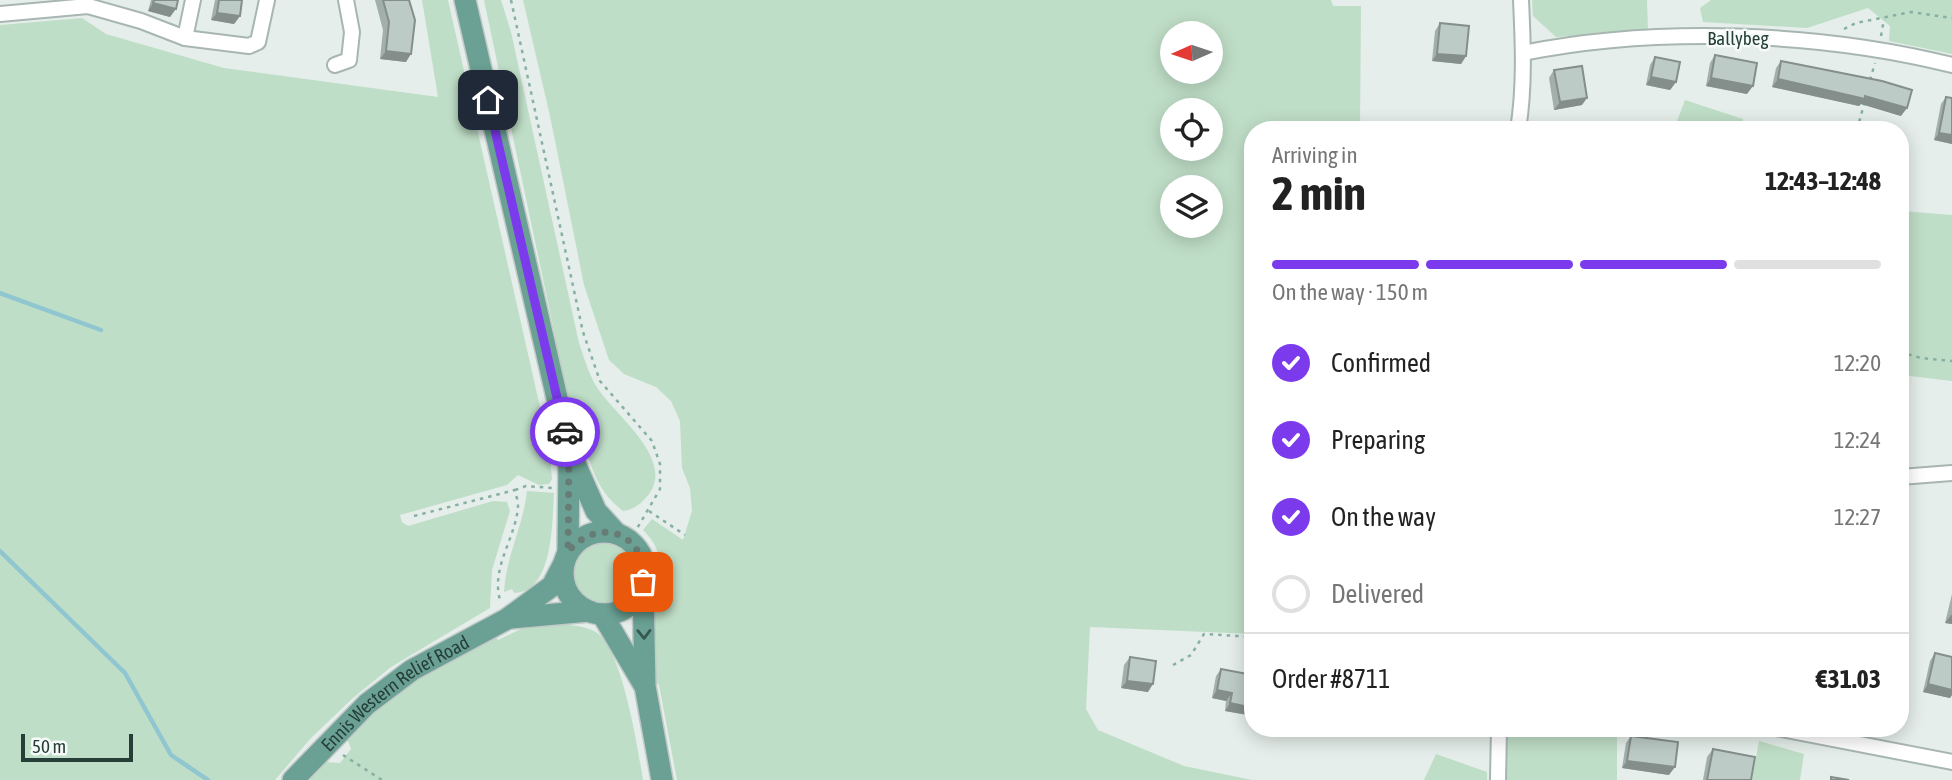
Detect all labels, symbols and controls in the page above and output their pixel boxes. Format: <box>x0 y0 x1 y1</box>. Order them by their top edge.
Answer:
north arrow <box>1160 21 1223 84</box>
map controls <box>1160 21 1223 238</box>
street label: Ballybeg <box>1707 27 1770 49</box>
pin <box>458 70 518 130</box>
icon: home <box>469 81 507 119</box>
button: locate <box>1160 98 1223 161</box>
text: Arriving in <box>1272 142 1358 168</box>
text: 12:43–12:48 <box>1765 166 1881 196</box>
text: 2 min <box>1272 167 1366 220</box>
button: layers <box>1160 175 1223 238</box>
text: On the way · 150 m <box>1272 279 1428 305</box>
icon: check <box>1272 344 1310 382</box>
text: Confirmed <box>1331 348 1431 378</box>
text: 12:20 <box>1834 350 1881 376</box>
courier <box>530 397 600 467</box>
icon: car <box>546 413 584 451</box>
icon: check <box>1272 421 1310 459</box>
text: Preparing <box>1331 425 1425 455</box>
text: 12:24 <box>1834 427 1881 453</box>
icon: check <box>1272 498 1310 536</box>
text: On the way <box>1331 502 1436 532</box>
text: 12:27 <box>1834 504 1881 530</box>
pin <box>613 552 673 612</box>
icon: bag <box>624 563 662 601</box>
text: Delivered <box>1331 579 1424 609</box>
one-way arrow <box>636 630 652 640</box>
street label: Ennis Western Relief Road <box>316 631 473 756</box>
text: Order #8711 <box>1272 664 1391 694</box>
text: €31.03 <box>1816 664 1881 694</box>
scale bar <box>21 731 133 763</box>
text: 50 m <box>32 735 66 757</box>

